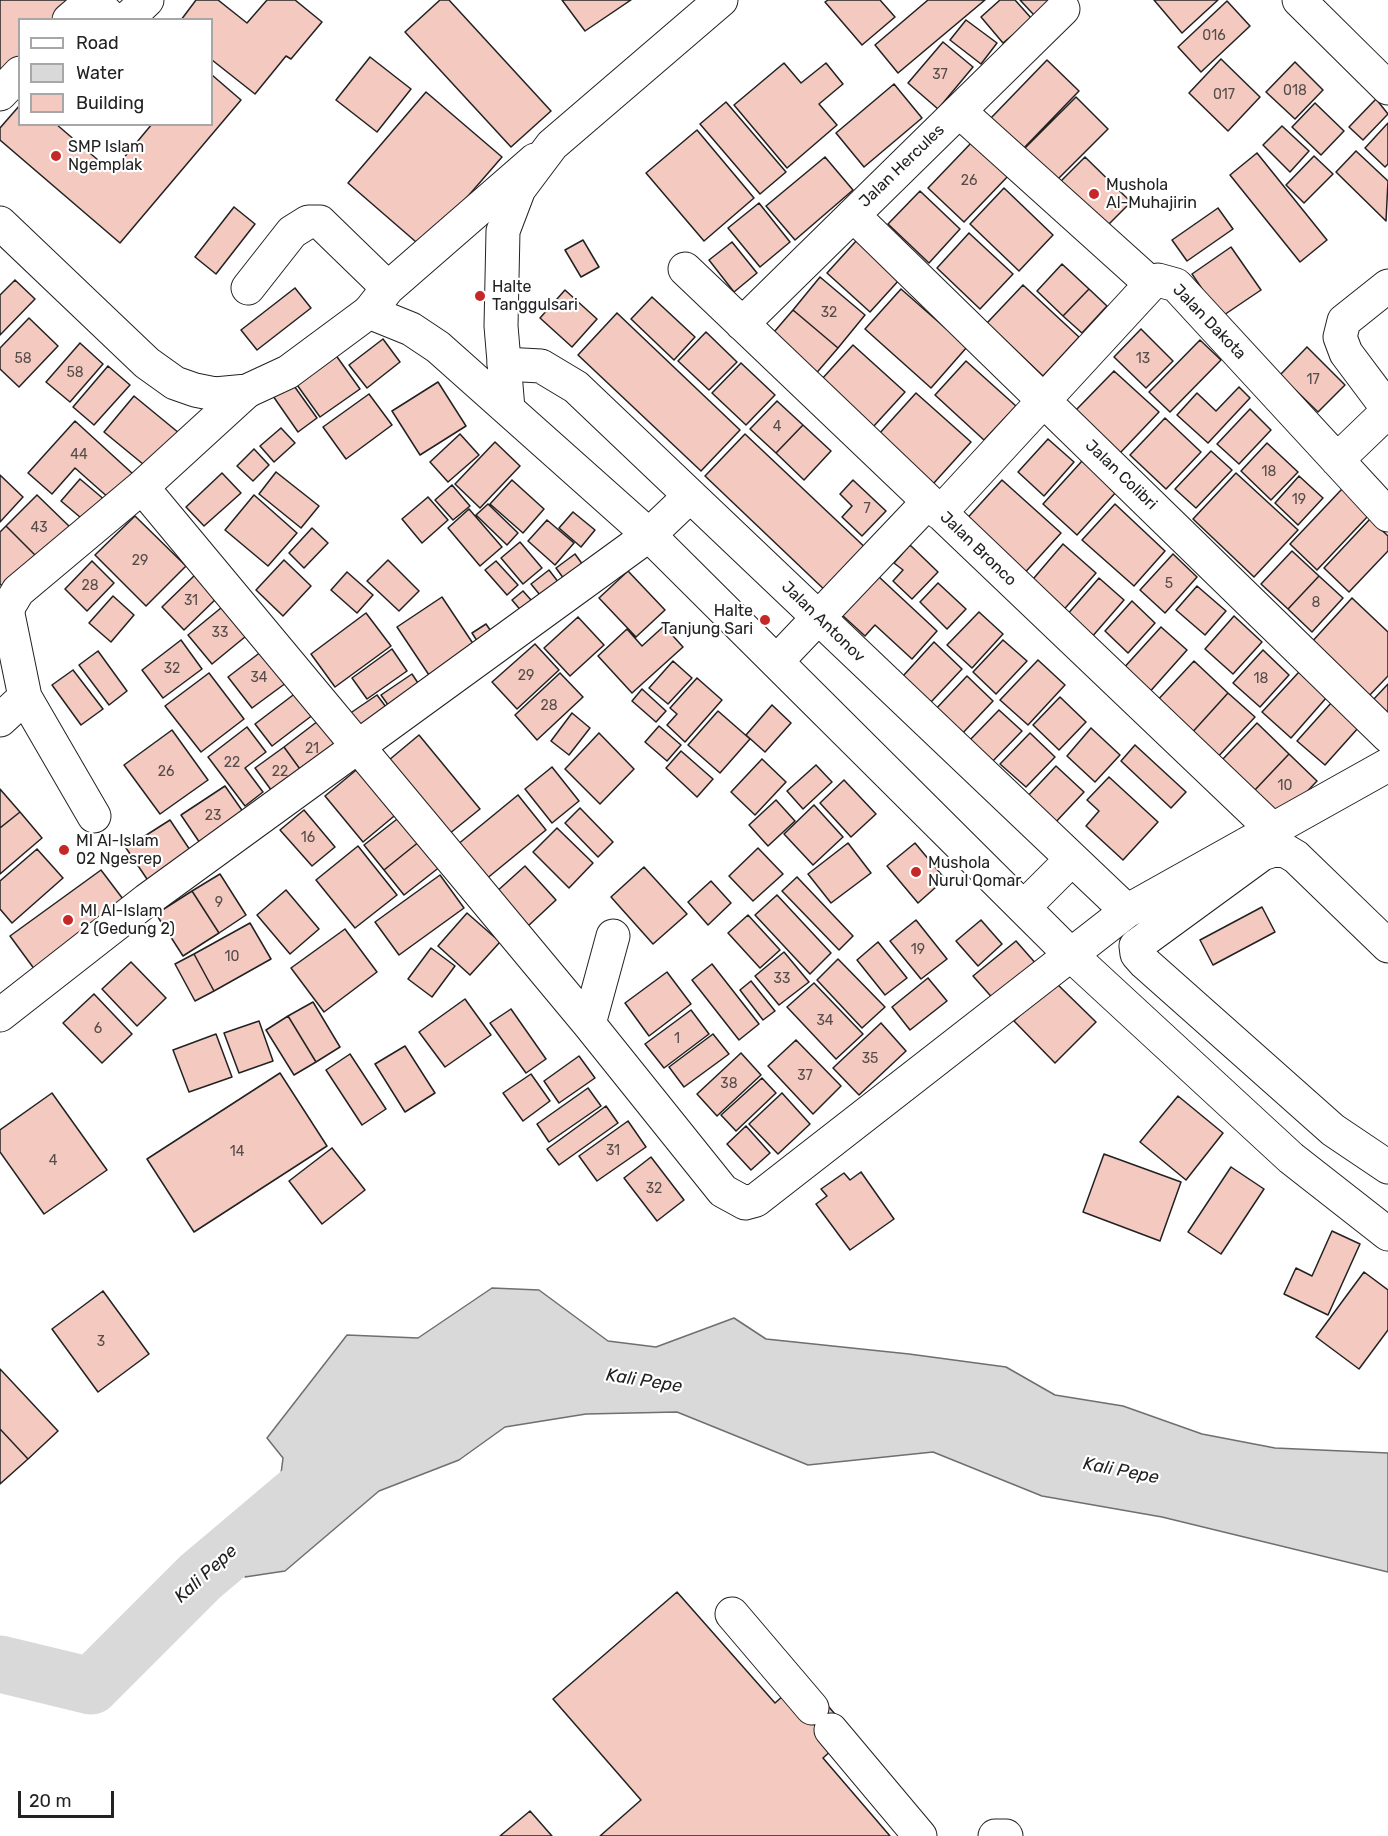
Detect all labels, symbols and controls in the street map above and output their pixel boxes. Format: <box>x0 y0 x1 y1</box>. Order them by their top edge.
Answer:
legend <box>18 18 213 126</box>
house number: 016 <box>1202 28 1226 44</box>
text: Road <box>76 32 119 54</box>
text: Water <box>76 62 124 84</box>
house number: 37 <box>932 67 948 83</box>
house number: 018 <box>1283 83 1307 99</box>
house number: 017 <box>1213 87 1235 103</box>
text: Building <box>76 92 144 114</box>
street label: Jalan Hercules <box>855 121 949 211</box>
place label: SMP Islam Ngemplak <box>68 137 144 175</box>
marker: SMP Islam Ngemplak <box>49 149 63 163</box>
house number: 26 <box>961 173 977 189</box>
place label: Mushola Al-Muhajirin <box>1106 175 1197 213</box>
marker: Mushola Al-Muhajirin <box>1087 187 1101 201</box>
place label: Halte Tanggulsari <box>492 277 578 315</box>
street label: Jalan Dakota <box>1168 280 1250 364</box>
marker: Halte Tanggulsari <box>473 289 487 303</box>
house number: 32 <box>821 305 837 321</box>
house number: 58 <box>14 351 32 367</box>
house number: 13 <box>1136 351 1150 367</box>
house number: 58 <box>66 365 84 381</box>
house number: 17 <box>1306 372 1320 388</box>
house number: 4 <box>773 419 781 435</box>
street label: Jalan Colibri <box>1081 436 1161 514</box>
house number: 44 <box>70 447 88 463</box>
house number: 18 <box>1262 464 1276 480</box>
house number: 19 <box>1292 492 1306 508</box>
house number: 7 <box>863 501 871 517</box>
street label: Jalan Bronco <box>936 508 1020 590</box>
house number: 43 <box>30 520 48 536</box>
house number: 29 <box>132 553 148 569</box>
house number: 5 <box>1165 576 1173 592</box>
street label: Jalan Antonov <box>777 577 869 667</box>
house number: 28 <box>81 578 99 594</box>
house number: 31 <box>184 593 198 609</box>
house number: 8 <box>1312 595 1320 611</box>
place label: Halte Tanjung Sari <box>661 601 753 639</box>
marker: Halte Tanjung Sari <box>758 613 772 627</box>
house number: 33 <box>212 625 228 641</box>
house number: 32 <box>164 661 180 677</box>
house number: 29 <box>518 668 534 684</box>
house number: 34 <box>250 670 268 686</box>
house number: 18 <box>1254 671 1268 687</box>
house number: 28 <box>540 698 558 714</box>
house number: 21 <box>305 741 319 757</box>
house number: 22 <box>224 755 240 771</box>
house number: 26 <box>158 764 174 780</box>
house number: 22 <box>272 764 288 780</box>
house number: 10 <box>1278 778 1292 794</box>
house number: 23 <box>205 808 221 824</box>
house number: 16 <box>301 830 315 846</box>
place label: MI Al-Islam 02 Ngesrep <box>76 831 162 869</box>
marker: MI Al-Islam 02 Ngesrep <box>57 843 71 857</box>
place label: Mushola Nurul Qomar <box>928 853 1021 891</box>
marker: Mushola Nurul Qomar <box>909 865 923 879</box>
house number: 9 <box>215 895 223 911</box>
place label: MI Al-Islam 2 (Gedung 2) <box>80 901 175 939</box>
marker: MI Al-Islam 2 (Gedung 2) <box>61 913 75 927</box>
house number: 19 <box>911 942 925 958</box>
house number: 10 <box>225 949 239 965</box>
house number: 33 <box>774 971 790 987</box>
house number: 34 <box>816 1013 834 1029</box>
house number: 6 <box>94 1021 102 1037</box>
house number: 1 <box>674 1031 680 1047</box>
house number: 35 <box>862 1051 878 1067</box>
house number: 37 <box>797 1068 813 1084</box>
house number: 38 <box>720 1076 738 1092</box>
house number: 31 <box>606 1143 620 1159</box>
house number: 14 <box>230 1144 244 1160</box>
house number: 4 <box>49 1153 57 1169</box>
house number: 32 <box>646 1181 662 1197</box>
house number: 3 <box>97 1334 105 1350</box>
water label: Kali Pepe <box>604 1364 684 1398</box>
water label: Kali Pepe <box>1081 1453 1161 1489</box>
water label: Kali Pepe <box>170 1540 242 1608</box>
scale bar <box>21 1779 117 1817</box>
text: 20 m <box>29 1790 71 1812</box>

